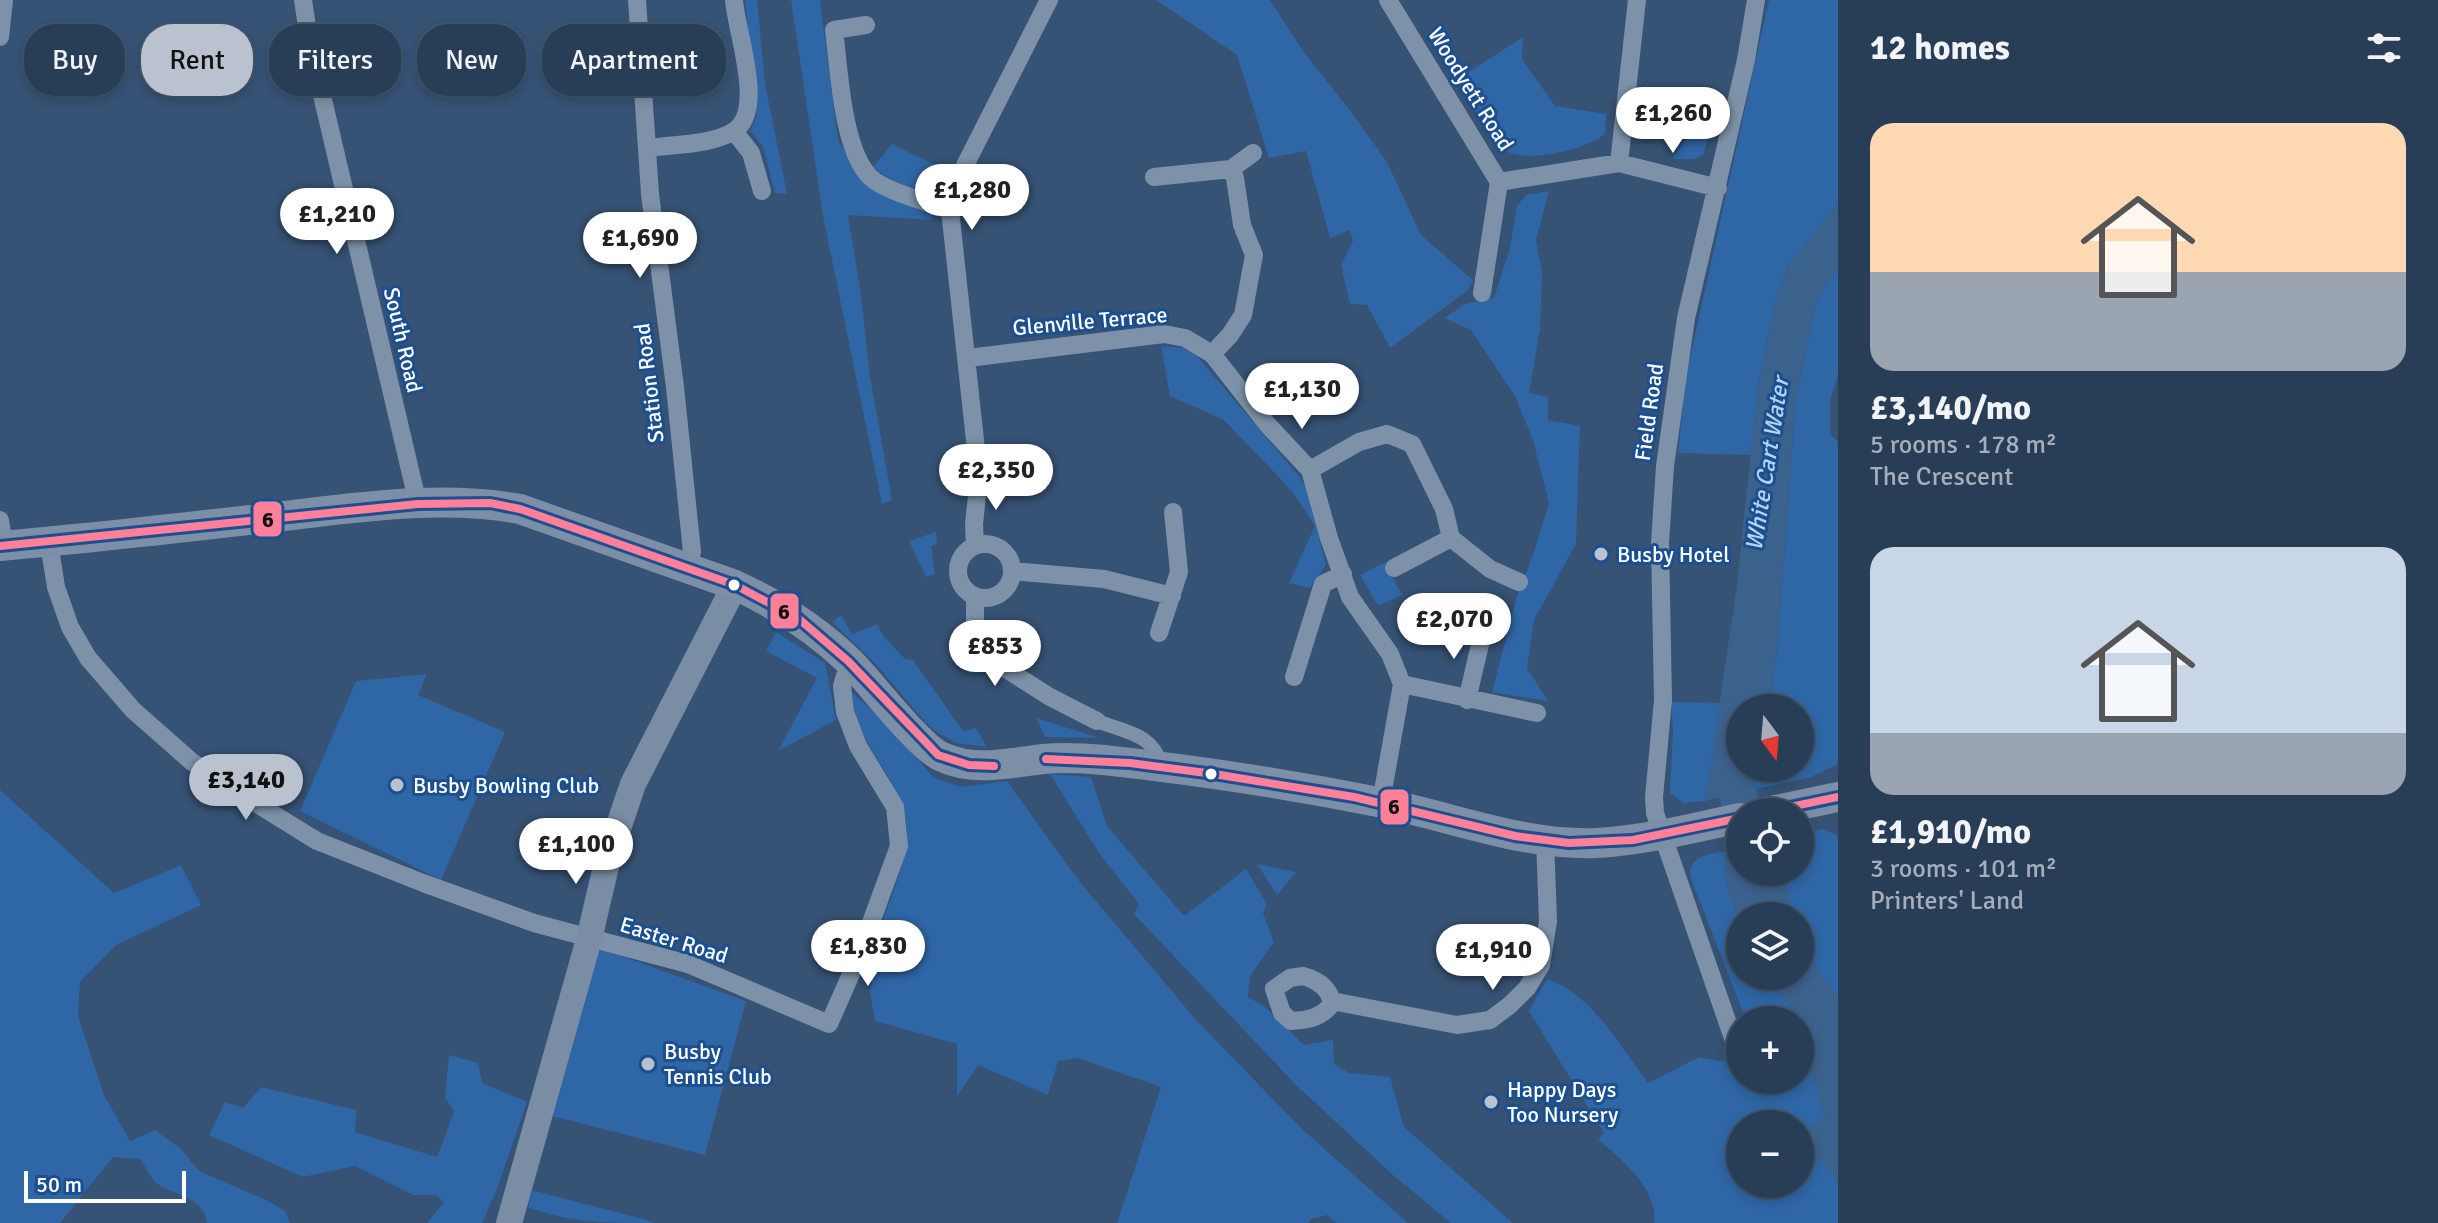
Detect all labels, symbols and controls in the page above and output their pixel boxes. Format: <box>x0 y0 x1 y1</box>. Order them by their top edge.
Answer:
street label: Woodyett Road <box>1422 22 1520 156</box>
chip: Buy <box>24 24 125 96</box>
chip: Rent <box>141 24 253 96</box>
chip: Filters <box>269 24 401 96</box>
chip: New <box>417 24 526 96</box>
chip: Apartment <box>542 24 726 96</box>
icon: filters <box>2362 26 2406 70</box>
text: 12 homes <box>1870 27 2010 69</box>
pin: £1,260 <box>1608 87 1738 155</box>
text: £1,260 <box>1634 97 1712 129</box>
pin: £1,280 <box>907 164 1037 232</box>
text: £1,280 <box>933 174 1011 206</box>
icon: home <box>2066 175 2210 319</box>
pin: £1,210 <box>272 188 402 256</box>
text: £1,210 <box>298 198 376 230</box>
pin: £1,690 <box>575 212 705 280</box>
text: £1,690 <box>601 222 679 254</box>
street label: South Road <box>378 285 428 395</box>
street label: Glenville Terrace <box>1011 301 1169 341</box>
street label: Station Road <box>628 322 670 444</box>
street label: Field Road <box>1629 361 1669 463</box>
pin: £1,130 <box>1237 363 1367 431</box>
water label: White Cart Water <box>1738 372 1796 553</box>
text: £1,130 <box>1263 373 1341 405</box>
text: £3,140/mo <box>1870 387 2031 429</box>
text: 5 rooms · 178 m² <box>1870 429 2057 461</box>
pin: £2,350 <box>931 444 1061 512</box>
text: £2,350 <box>957 454 1035 486</box>
text: The Crescent <box>1870 461 2013 493</box>
line badge: 6 <box>252 500 283 538</box>
text: 6 <box>262 506 274 533</box>
place label: Busby Hotel <box>1617 541 1730 568</box>
marker: Busby Hotel <box>1592 545 1610 563</box>
unlabelled marker <box>726 577 742 593</box>
line badge: 6 <box>769 592 800 630</box>
pin: £2,070 <box>1389 593 1519 661</box>
text: 6 <box>778 598 790 625</box>
icon: home <box>2066 599 2210 743</box>
text: £2,070 <box>1415 603 1493 635</box>
pin: £853 <box>948 620 1042 688</box>
text: £853 <box>967 630 1023 662</box>
north arrow <box>1726 694 1814 782</box>
map controls <box>1726 694 1814 1198</box>
pin: £3,140 <box>181 754 311 822</box>
text: £3,140 <box>207 764 285 796</box>
unlabelled marker <box>1203 766 1219 782</box>
place label: Busby Bowling Club <box>413 772 599 799</box>
marker: Busby Bowling Club <box>388 776 406 794</box>
line badge: 6 <box>1379 788 1410 826</box>
text: 6 <box>1388 793 1400 820</box>
button: locate <box>1726 798 1814 886</box>
text: £1,910/mo <box>1870 811 2031 853</box>
pin: £1,100 <box>511 818 641 886</box>
text: £1,100 <box>537 828 615 860</box>
text: 3 rooms · 101 m² <box>1870 853 2057 885</box>
text: Printers' Land <box>1870 885 2024 917</box>
button: layers <box>1726 902 1814 990</box>
street label: Easter Road <box>617 911 731 969</box>
pin: £1,830 <box>803 920 933 988</box>
pin: £1,910 <box>1428 924 1558 992</box>
text: £1,830 <box>829 930 907 962</box>
text: £1,910 <box>1454 934 1532 966</box>
button: + <box>1726 1006 1814 1094</box>
place label: Busby Tennis Club <box>664 1038 772 1090</box>
marker: Busby Tennis Club <box>639 1055 657 1073</box>
place label: Happy Days Too Nursery <box>1507 1076 1619 1128</box>
marker: Happy Days Too Nursery <box>1482 1093 1500 1111</box>
button: − <box>1726 1110 1814 1198</box>
scale bar <box>24 1167 186 1203</box>
text: 50 m <box>36 1171 82 1198</box>

